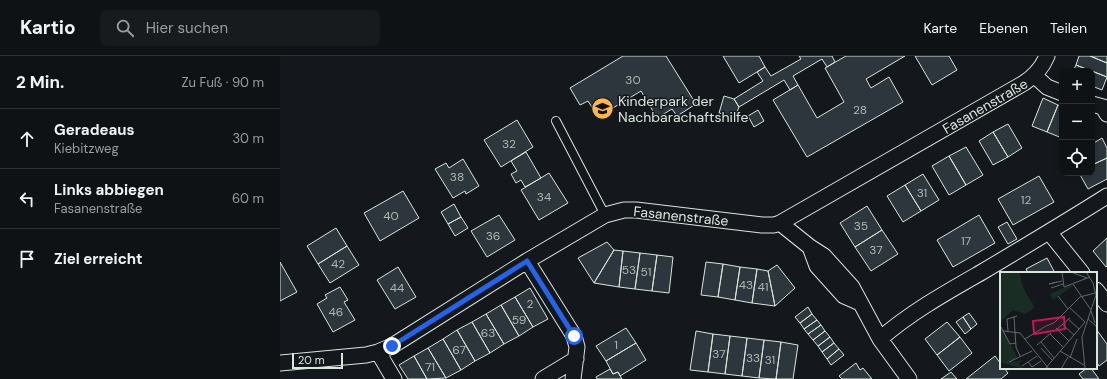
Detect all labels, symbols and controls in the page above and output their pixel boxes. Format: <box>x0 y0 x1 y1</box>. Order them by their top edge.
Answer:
search box <box>100 10 380 46</box>
text: Kartio <box>20 15 76 40</box>
icon: search <box>114 17 136 39</box>
text: Hier suchen <box>146 18 228 38</box>
text: Karte <box>923 19 957 37</box>
text: Ebenen <box>979 19 1028 37</box>
text: Teilen <box>1050 19 1087 37</box>
map controls <box>1059 68 1095 176</box>
button: + <box>1059 68 1095 104</box>
text: 2 Min. <box>16 71 64 93</box>
house number: 30 <box>625 72 641 88</box>
text: Zu Fuß · 90 m <box>182 74 264 91</box>
street label: Fasanenstraße <box>939 74 1031 138</box>
place label: Kinderpark der Nachbarachaftshilfe <box>618 92 748 126</box>
school or university icon: Kinderpark der Nachbarachaftshilfe <box>590 96 616 122</box>
house number: 28 <box>853 102 867 118</box>
button: − <box>1059 104 1095 140</box>
text: Geradeaus <box>54 120 135 140</box>
icon: ahead <box>16 128 38 150</box>
text: 30 m <box>232 130 264 147</box>
house number: 32 <box>502 136 516 152</box>
text: Kiebitzweg <box>54 140 119 157</box>
button: locate <box>1059 140 1095 176</box>
house number: 38 <box>450 169 464 185</box>
text: Links abbiegen <box>54 180 164 200</box>
house number: 31 <box>917 185 927 201</box>
icon: left <box>16 188 38 210</box>
house number: 34 <box>537 189 551 205</box>
text: 60 m <box>232 190 264 207</box>
house number: 12 <box>1021 192 1031 208</box>
text: Fasanenstraße <box>54 200 143 217</box>
street label: Fasanenstraße <box>633 202 729 230</box>
house number: 40 <box>383 208 399 224</box>
house number: 35 <box>854 218 868 234</box>
house number: 36 <box>486 228 500 244</box>
house number: 17 <box>961 233 971 249</box>
house number: 37 <box>869 242 883 258</box>
icon: arrive <box>16 248 38 270</box>
text: Ziel erreicht <box>54 249 143 269</box>
house number: 42 <box>331 256 345 272</box>
house number: 53 <box>622 262 636 278</box>
house number: 51 <box>640 264 652 280</box>
inset map <box>1000 272 1097 369</box>
house number: 43 <box>739 277 753 293</box>
house number: 41 <box>757 279 769 295</box>
house number: 44 <box>390 280 404 296</box>
house number: 2 <box>527 296 534 312</box>
house number: 46 <box>329 304 343 320</box>
house number: 59 <box>512 312 526 328</box>
house number: 63 <box>481 325 495 341</box>
route start <box>565 327 583 345</box>
route end <box>383 337 401 355</box>
house number: 1 <box>614 337 618 353</box>
house number: 67 <box>452 342 466 358</box>
house number: 37 <box>712 346 726 362</box>
house number: 33 <box>746 350 760 366</box>
scale bar <box>292 351 343 370</box>
house number: 31 <box>765 352 775 368</box>
text: 20 m <box>298 353 324 367</box>
house number: 71 <box>425 359 435 375</box>

